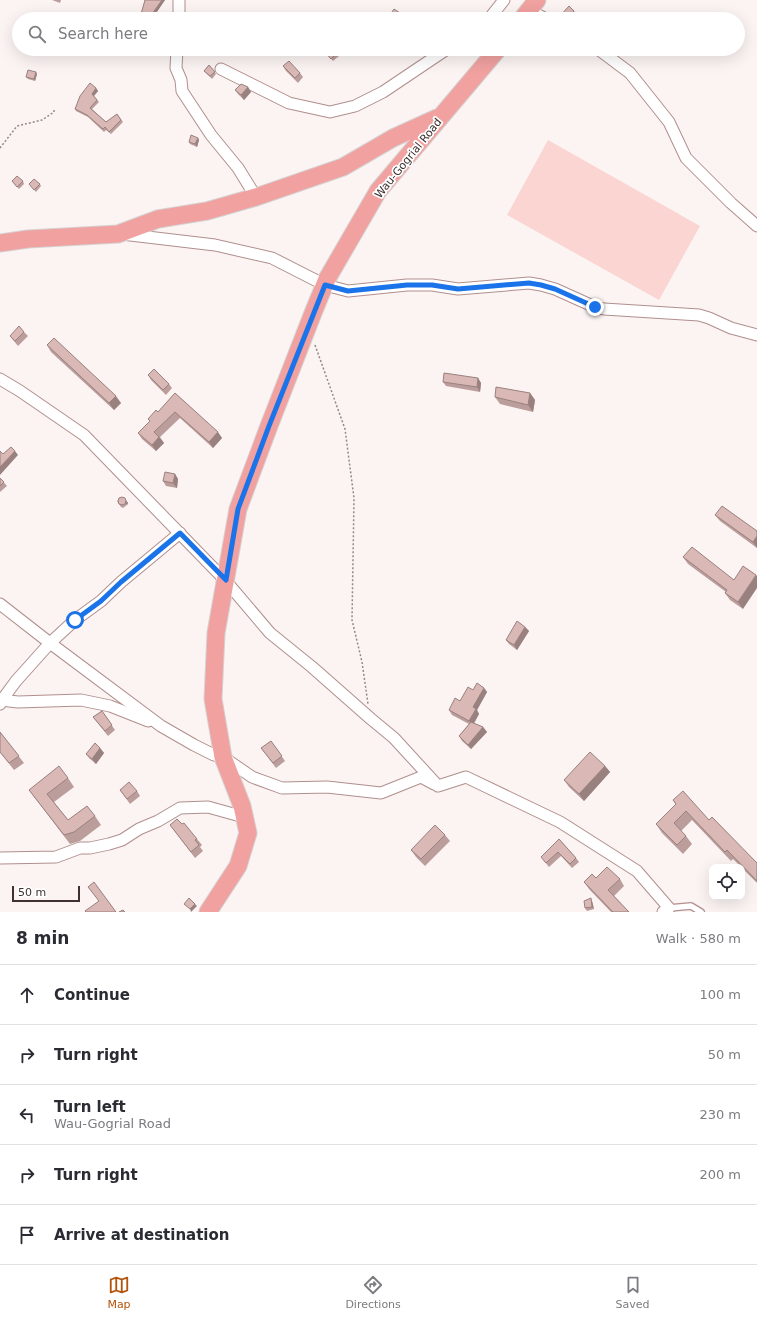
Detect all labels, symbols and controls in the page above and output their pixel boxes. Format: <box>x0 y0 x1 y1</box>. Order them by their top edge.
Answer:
search box <box>12 12 745 56</box>
icon: search <box>26 23 48 45</box>
text: Search here <box>58 25 148 43</box>
street label: Wau-Gogrial Road <box>372 116 445 201</box>
route end <box>586 298 604 316</box>
route start <box>66 611 84 629</box>
map controls <box>709 864 745 900</box>
button: locate <box>709 864 745 900</box>
scale bar <box>12 884 80 903</box>
text: 50 m <box>18 886 46 899</box>
text: 8 min <box>16 928 69 948</box>
text: Walk · 580 m <box>656 931 741 946</box>
icon: ahead <box>16 984 38 1006</box>
text: Continue <box>54 986 130 1004</box>
text: 100 m <box>699 987 741 1002</box>
icon: right <box>16 1044 38 1066</box>
text: Turn right <box>54 1046 138 1064</box>
text: 50 m <box>708 1047 741 1062</box>
text: Turn left <box>54 1098 126 1116</box>
icon: left <box>16 1104 38 1126</box>
text: 230 m <box>699 1107 741 1122</box>
text: Wau-Gogrial Road <box>54 1116 171 1131</box>
icon: right <box>16 1164 38 1186</box>
text: Turn right <box>54 1166 138 1184</box>
text: 200 m <box>699 1167 741 1182</box>
icon: arrive <box>16 1224 38 1246</box>
text: Arrive at destination <box>54 1226 229 1244</box>
tab: Map <box>107 1274 131 1311</box>
tab: Directions <box>345 1274 401 1311</box>
tab: Saved <box>616 1274 650 1311</box>

